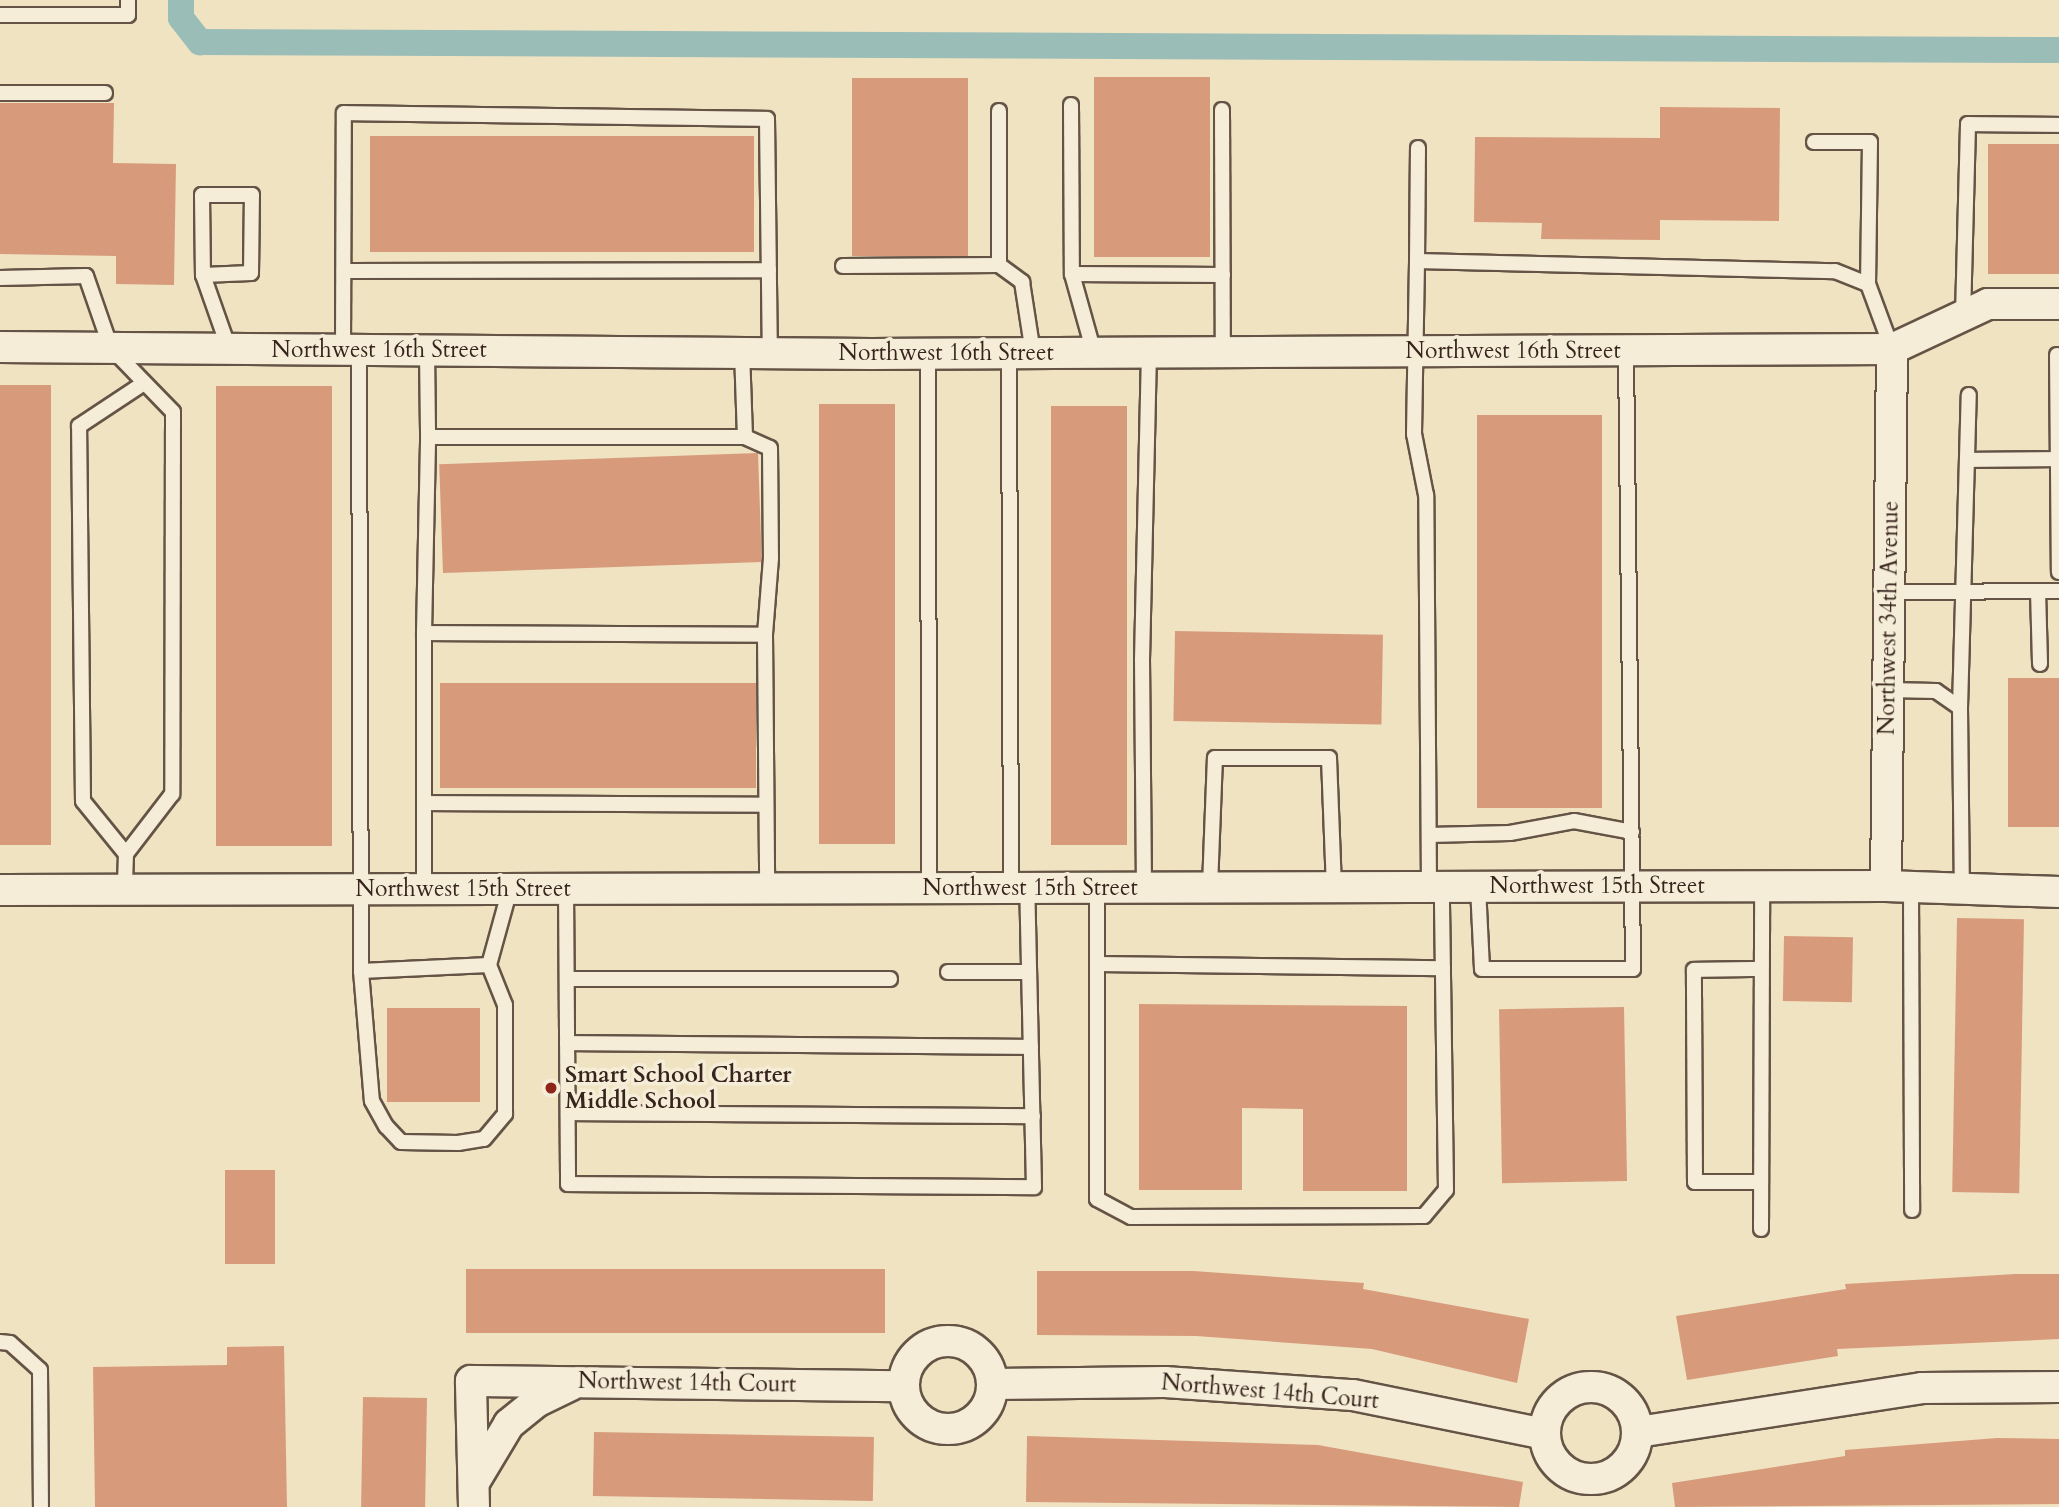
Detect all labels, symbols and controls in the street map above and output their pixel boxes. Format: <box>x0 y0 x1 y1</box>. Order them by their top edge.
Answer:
street label: Northwest 16th Street <box>271 336 487 364</box>
street label: Northwest 16th Street <box>1405 337 1621 365</box>
street label: Northwest 16th Street <box>838 339 1054 367</box>
street label: Northwest 34th Avenue <box>1873 500 1905 736</box>
street label: Northwest 15th Street <box>1489 872 1705 900</box>
street label: Northwest 15th Street <box>922 874 1138 902</box>
street label: Northwest 15th Street <box>355 875 571 903</box>
place label: Smart School Charter Middle School <box>565 1061 791 1115</box>
marker: Smart School Charter Middle School <box>543 1080 559 1096</box>
street label: Northwest 14th Court <box>578 1367 796 1399</box>
street label: Northwest 14th Court <box>1160 1369 1380 1415</box>

